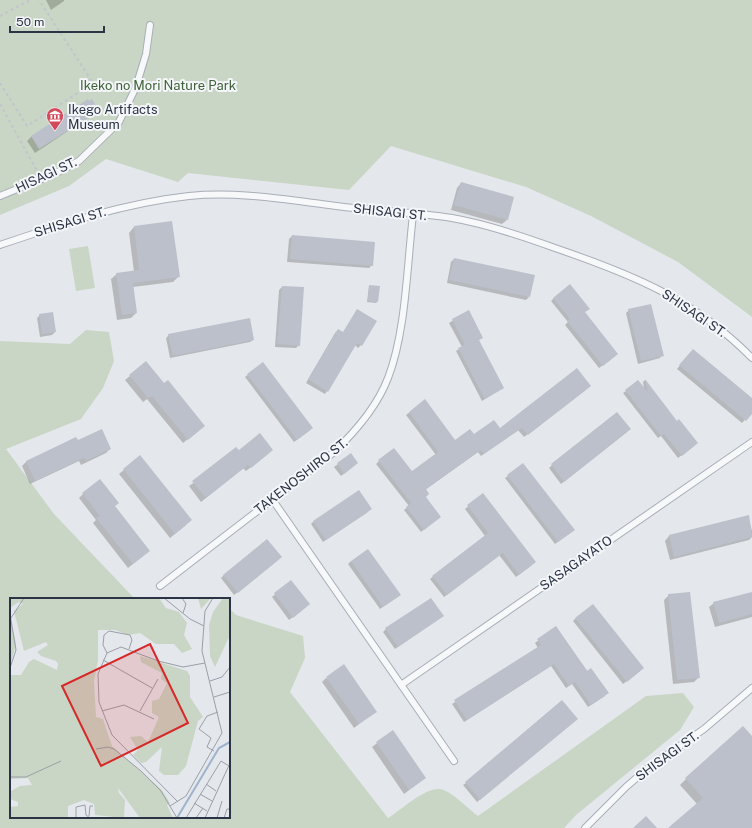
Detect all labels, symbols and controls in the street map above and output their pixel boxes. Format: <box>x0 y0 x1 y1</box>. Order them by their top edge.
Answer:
scale bar <box>10 8 104 34</box>
text: 50 m <box>16 15 44 29</box>
park label: Ikeko no Mori Nature Park <box>80 78 236 93</box>
place label: Ikego Artifacts Museum <box>68 102 157 132</box>
museum icon: Ikego Artifacts Museum <box>45 106 65 131</box>
street label: HISAGI ST. <box>13 154 79 196</box>
street label: SHISAGI ST. <box>352 201 428 223</box>
street label: SHISAGI ST. <box>32 204 108 240</box>
street label: SHISAGI ST. <box>659 286 729 340</box>
street label: TAKENOSHIRO ST. <box>251 435 351 517</box>
street label: SASAGAYATO <box>537 533 615 593</box>
inset map <box>10 598 230 818</box>
street label: SHISAGI ST. <box>633 728 701 784</box>

